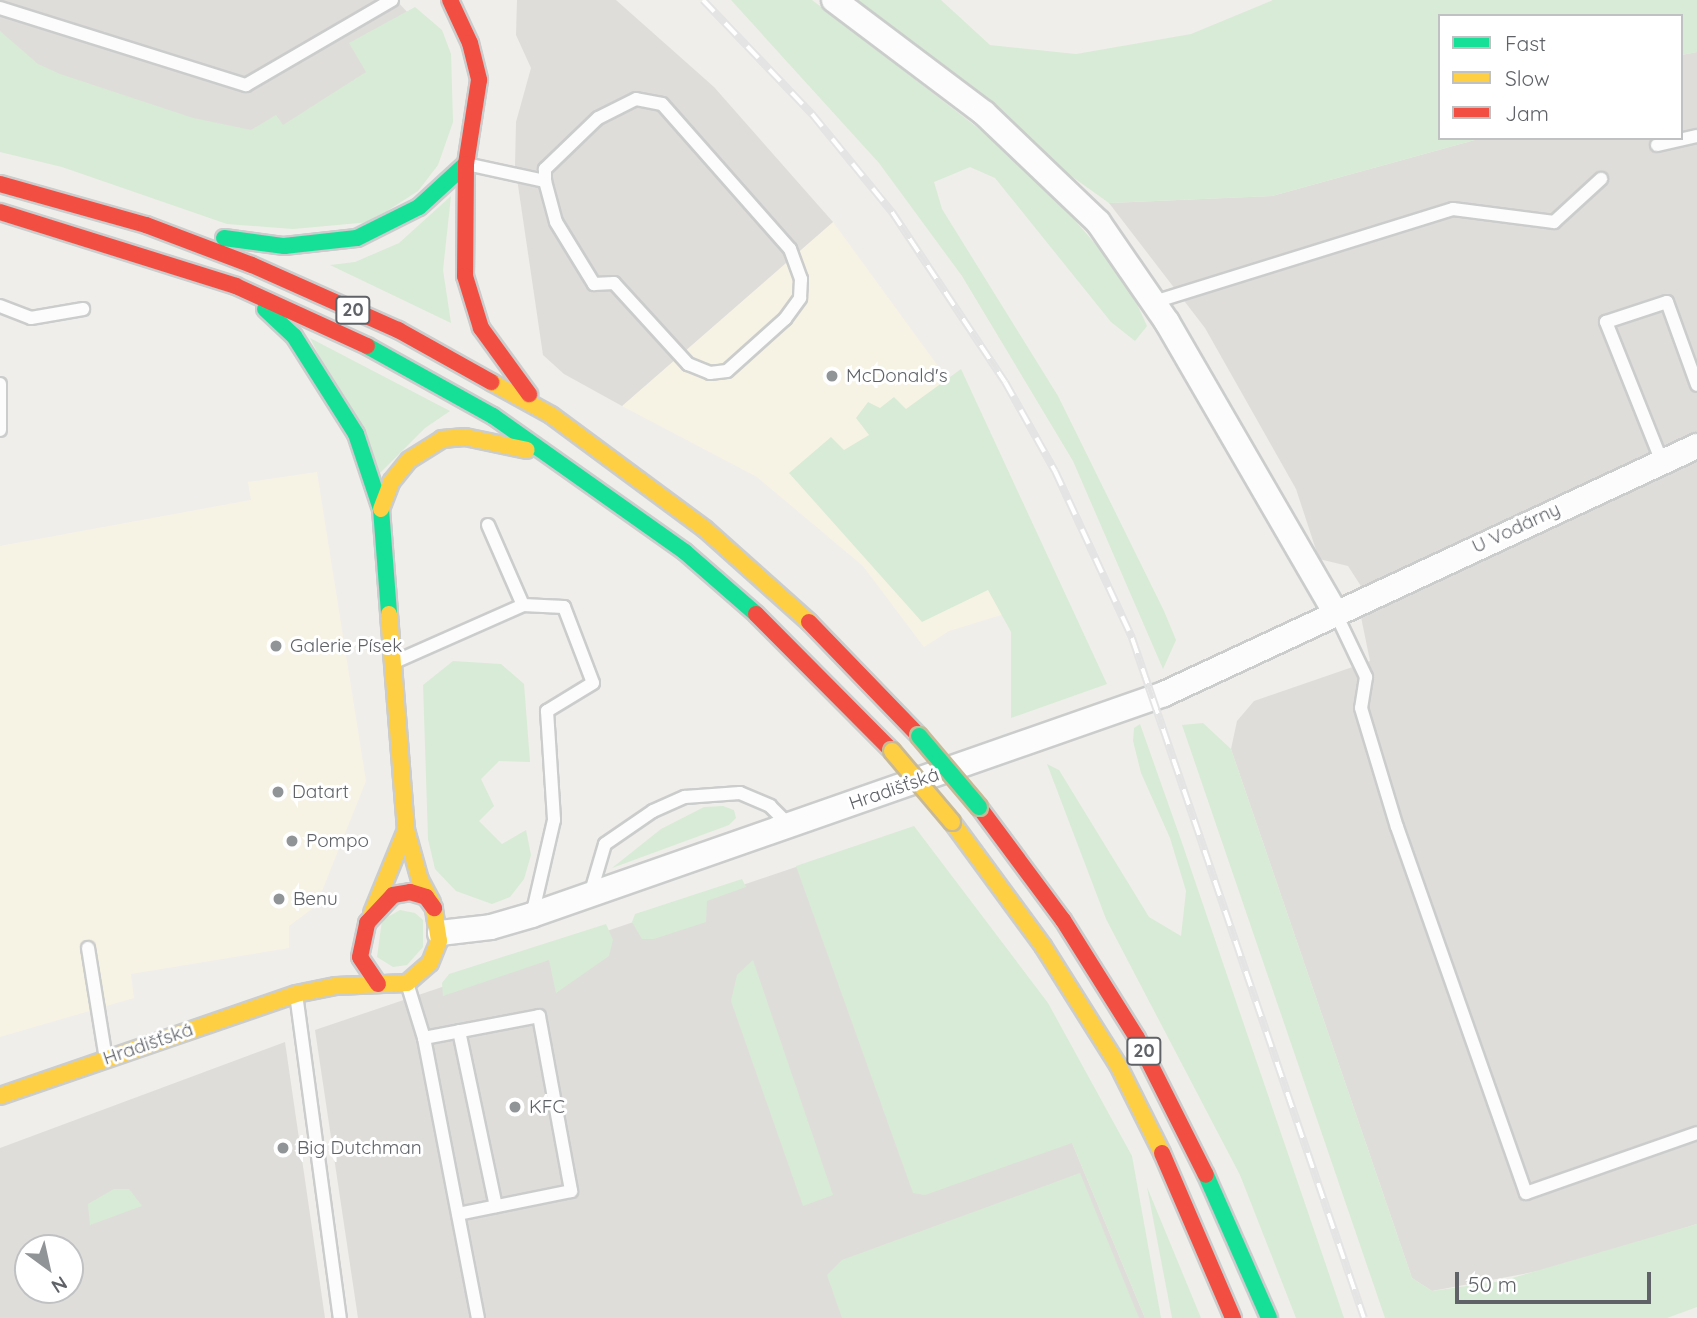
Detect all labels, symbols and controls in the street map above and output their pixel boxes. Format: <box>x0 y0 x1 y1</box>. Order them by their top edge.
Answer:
legend <box>1438 14 1683 140</box>
text: Fast <box>1505 30 1546 56</box>
text: Slow <box>1505 65 1550 91</box>
text: Jam <box>1505 100 1549 126</box>
road number: 20 <box>334 296 372 324</box>
place label: McDonald's <box>846 365 948 387</box>
marker: McDonald's <box>824 368 840 384</box>
street label: U Vodárny <box>1468 498 1564 558</box>
place label: Galerie Písek <box>290 635 402 657</box>
marker: Galerie Písek <box>268 638 284 654</box>
street label: Hradišťská <box>846 763 942 815</box>
place label: Datart <box>292 781 349 803</box>
marker: Datart <box>270 784 286 800</box>
place label: Pompo <box>306 830 369 852</box>
marker: Pompo <box>284 833 300 849</box>
place label: Benu <box>293 888 338 910</box>
marker: Benu <box>271 891 287 907</box>
street label: Hradišťská <box>100 1018 196 1070</box>
road number: 20 <box>1125 1036 1163 1066</box>
place label: KFC <box>529 1096 565 1118</box>
marker: KFC <box>507 1099 523 1115</box>
place label: Big Dutchman <box>297 1137 422 1159</box>
marker: Big Dutchman <box>275 1140 291 1156</box>
north arrow <box>14 1234 84 1304</box>
scale bar <box>1459 1258 1655 1302</box>
text: N <box>47 1271 72 1299</box>
text: 50 m <box>1468 1271 1517 1297</box>

